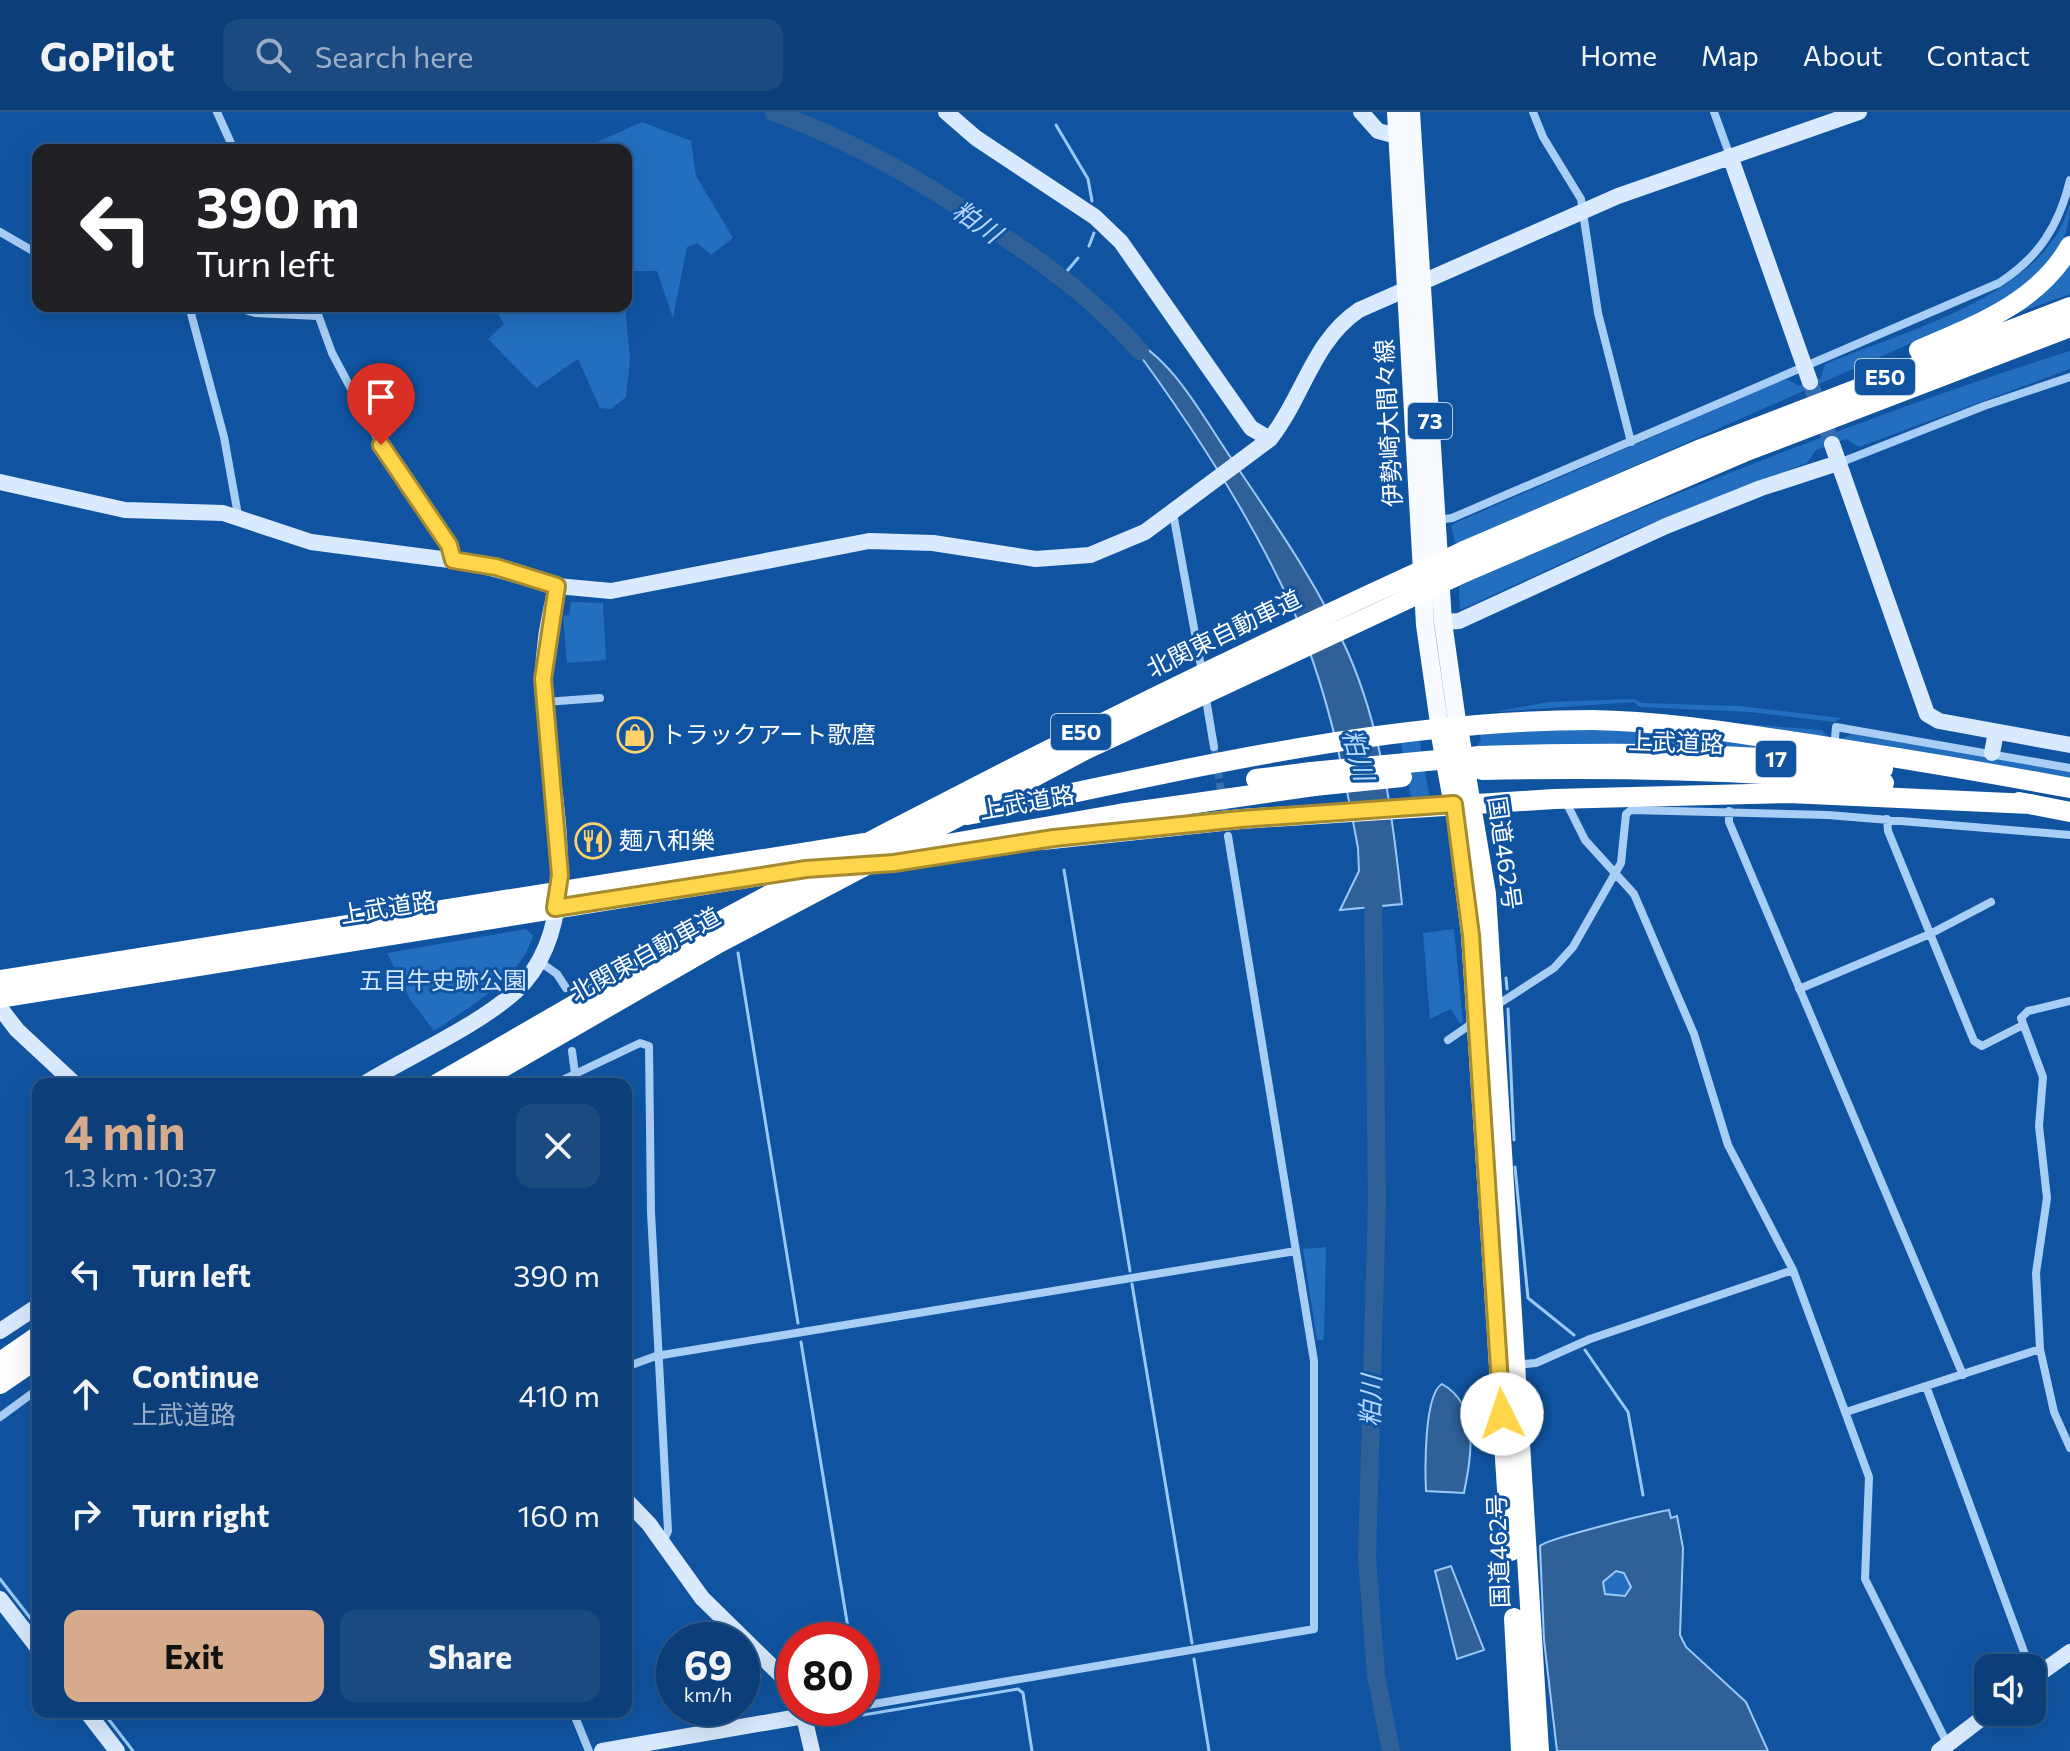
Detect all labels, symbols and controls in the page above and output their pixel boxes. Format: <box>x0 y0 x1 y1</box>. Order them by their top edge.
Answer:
search box <box>223 19 783 91</box>
text: GoPilot <box>40 32 175 79</box>
icon: search <box>251 33 295 77</box>
text: Search here <box>315 37 473 74</box>
text: Home <box>1580 38 1657 72</box>
text: Map <box>1701 38 1759 72</box>
text: About <box>1803 38 1883 72</box>
text: Contact <box>1927 38 2030 72</box>
text: 390 m <box>196 171 360 240</box>
icon: left <box>64 176 168 280</box>
water label: 粕川 <box>948 193 1010 250</box>
text: Turn left <box>196 240 335 284</box>
street label: 伊勢崎大間々線 <box>1369 338 1406 508</box>
road number: E50 <box>1855 359 1915 395</box>
pin <box>347 363 415 445</box>
icon: arrive <box>359 375 403 419</box>
road number: 73 <box>1408 403 1452 439</box>
street label: 北関東自動車道 <box>1141 583 1305 683</box>
road number: E50 <box>1051 714 1111 750</box>
shop icon: トラックアート歌麿 <box>616 716 654 754</box>
place label: トラックアート歌麿 <box>661 719 876 748</box>
water label: 粕川 <box>1338 725 1382 787</box>
street label: 上武道路 <box>1628 725 1725 758</box>
road number: 17 <box>1756 741 1796 777</box>
street label: 上武道路 <box>977 779 1077 824</box>
street label: 国道462号 <box>1483 794 1528 911</box>
restaurant icon: 麺八和樂 <box>574 822 612 860</box>
place label: 麺八和樂 <box>619 825 715 854</box>
street label: 上武道路 <box>338 885 437 928</box>
street label: 北関東自動車道 <box>564 900 725 1007</box>
park label: 五目牛史跡公園 <box>359 965 527 994</box>
text: 4 min <box>64 1101 186 1160</box>
button: close <box>516 1104 600 1188</box>
text: 1.3 km · 10:37 <box>64 1161 217 1192</box>
icon: left <box>64 1252 108 1296</box>
text: Turn left <box>132 1256 251 1293</box>
text: 390 m <box>513 1256 600 1293</box>
text: Continue <box>132 1357 259 1394</box>
water label: 粕川 <box>1353 1371 1386 1427</box>
icon: ahead <box>64 1372 108 1416</box>
position arrow <box>1460 1372 1544 1456</box>
text: 410 m <box>519 1376 600 1413</box>
text: 上武道路 <box>132 1398 236 1429</box>
icon: right <box>64 1492 108 1536</box>
street label: 国道462号 <box>1481 1493 1514 1609</box>
text: Turn right <box>132 1496 269 1533</box>
text: 160 m <box>517 1496 600 1533</box>
button: Exit <box>64 1610 324 1702</box>
button: Share <box>340 1610 600 1702</box>
speed limit sign: 80 <box>776 1622 880 1726</box>
text: 69 <box>684 1639 732 1688</box>
map controls <box>1974 1654 2046 1726</box>
button: sound <box>1974 1654 2046 1726</box>
text: km/h <box>684 1682 732 1706</box>

